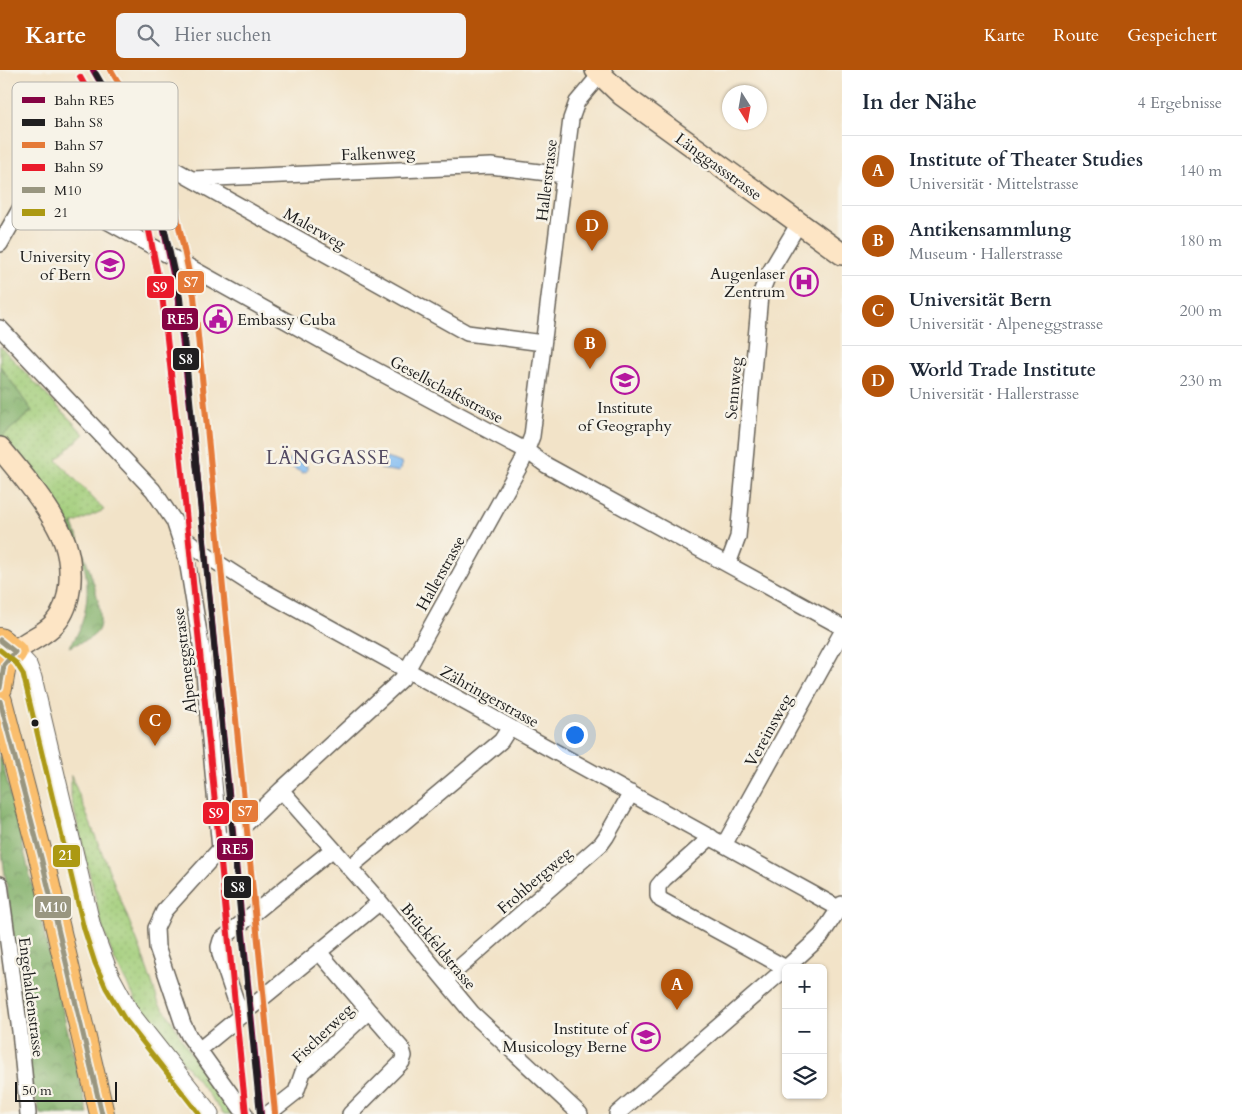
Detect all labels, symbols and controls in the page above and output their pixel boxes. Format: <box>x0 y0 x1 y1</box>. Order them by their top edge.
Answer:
search box <box>116 13 466 58</box>
text: Karte <box>25 19 86 52</box>
icon: search <box>134 21 162 49</box>
text: Hier suchen <box>174 22 272 48</box>
text: Karte <box>984 23 1025 48</box>
text: Route <box>1053 23 1099 48</box>
text: Gespeichert <box>1127 23 1217 48</box>
legend <box>12 82 178 230</box>
north arrow <box>722 85 767 130</box>
text: In der Nähe <box>862 88 977 117</box>
text: Bahn RE5 <box>54 91 114 110</box>
text: 4 Ergebnisse <box>1137 92 1222 114</box>
text: Bahn S8 <box>54 113 103 132</box>
street label: Länggassstrasse <box>670 128 766 206</box>
text: Bahn S7 <box>54 136 103 155</box>
street label: Hallerstrasse <box>531 138 563 222</box>
street label: Falkenweg <box>341 142 415 166</box>
text: Institute of Theater Studies <box>909 147 1143 173</box>
text: Bahn S9 <box>54 158 103 177</box>
text: A <box>872 160 884 182</box>
text: 140 m <box>1180 160 1222 182</box>
text: Universität · Mittelstrasse <box>909 173 1079 195</box>
text: M10 <box>54 181 82 200</box>
text: 21 <box>54 203 68 222</box>
street label: Malerweg <box>279 203 350 255</box>
pin: D <box>576 210 608 251</box>
text: Antikensammlung <box>909 217 1071 243</box>
text: B <box>872 230 884 252</box>
text: 180 m <box>1180 230 1222 252</box>
text: Museum · Hallerstrasse <box>909 243 1063 265</box>
place label: University of Bern <box>20 246 92 286</box>
school or university icon: University of Bern <box>95 250 125 280</box>
place label: Augenlaser Zentrum <box>710 263 785 303</box>
hospital icon: Augenlaser Zentrum <box>789 267 819 297</box>
line badge: S7 <box>177 270 205 294</box>
text: S7 <box>184 273 198 292</box>
line badge: S9 <box>146 275 175 299</box>
text: S9 <box>153 278 167 297</box>
text: Universität Bern <box>909 287 1052 313</box>
text: C <box>872 300 884 322</box>
text: 200 m <box>1180 300 1222 322</box>
public building icon: Embassy Cuba <box>203 304 233 334</box>
line badge: RE5 <box>161 307 199 331</box>
place label: Embassy Cuba <box>237 309 336 331</box>
text: RE5 <box>167 310 193 329</box>
text: Universität · Alpeneggstrasse <box>909 313 1103 335</box>
pin: B <box>574 328 606 369</box>
line badge: S8 <box>172 347 200 371</box>
text: S8 <box>179 350 193 369</box>
street label: Gesellschaftsstrasse <box>386 351 507 429</box>
street label: Sennweg <box>720 356 748 420</box>
text: World Trade Institute <box>909 357 1096 383</box>
school or university icon: Institute of Geography <box>610 365 640 395</box>
text: D <box>871 370 885 392</box>
text: 230 m <box>1180 370 1222 392</box>
text: Universität · Hallerstrasse <box>909 383 1079 405</box>
place label: Institute of Geography <box>578 397 672 437</box>
district label: LÄNGGASSE <box>266 445 390 471</box>
street label: Hallerstrasse <box>411 532 471 615</box>
street label: Alpeneggstrasse <box>168 607 202 715</box>
street label: Zähringerstrasse <box>436 661 543 733</box>
street label: Vereinsweg <box>740 690 798 771</box>
pin: C <box>139 705 171 746</box>
unlabelled marker <box>30 718 40 728</box>
your location <box>562 722 588 748</box>
line badge: S7 <box>231 799 259 823</box>
line badge: S9 <box>202 801 230 825</box>
text: S7 <box>238 802 252 821</box>
text: S9 <box>209 804 223 823</box>
line badge: RE5 <box>216 837 254 861</box>
text: RE5 <box>222 840 248 859</box>
street label: Frohbergweg <box>493 842 577 919</box>
line badge: 21 <box>52 844 81 868</box>
text: 21 <box>59 846 73 865</box>
line badge: S8 <box>223 875 252 899</box>
text: S8 <box>231 878 245 897</box>
line badge: M10 <box>34 895 72 919</box>
text: M10 <box>39 898 67 917</box>
street label: Brückfeldstrasse <box>395 899 481 995</box>
street label: Engehaldenstrasse <box>13 936 49 1058</box>
map controls <box>782 964 827 1099</box>
button: + <box>782 964 827 1009</box>
pin: A <box>661 969 693 1010</box>
street label: Fischerweg <box>287 999 358 1068</box>
button: − <box>782 1009 827 1054</box>
place label: Institute of Musicology Berne <box>503 1018 630 1058</box>
school or university icon: Institute of Musicology Berne <box>631 1022 661 1052</box>
button: layers <box>782 1054 827 1099</box>
scale bar <box>15 1079 118 1102</box>
text: 50 m <box>22 1081 52 1100</box>

